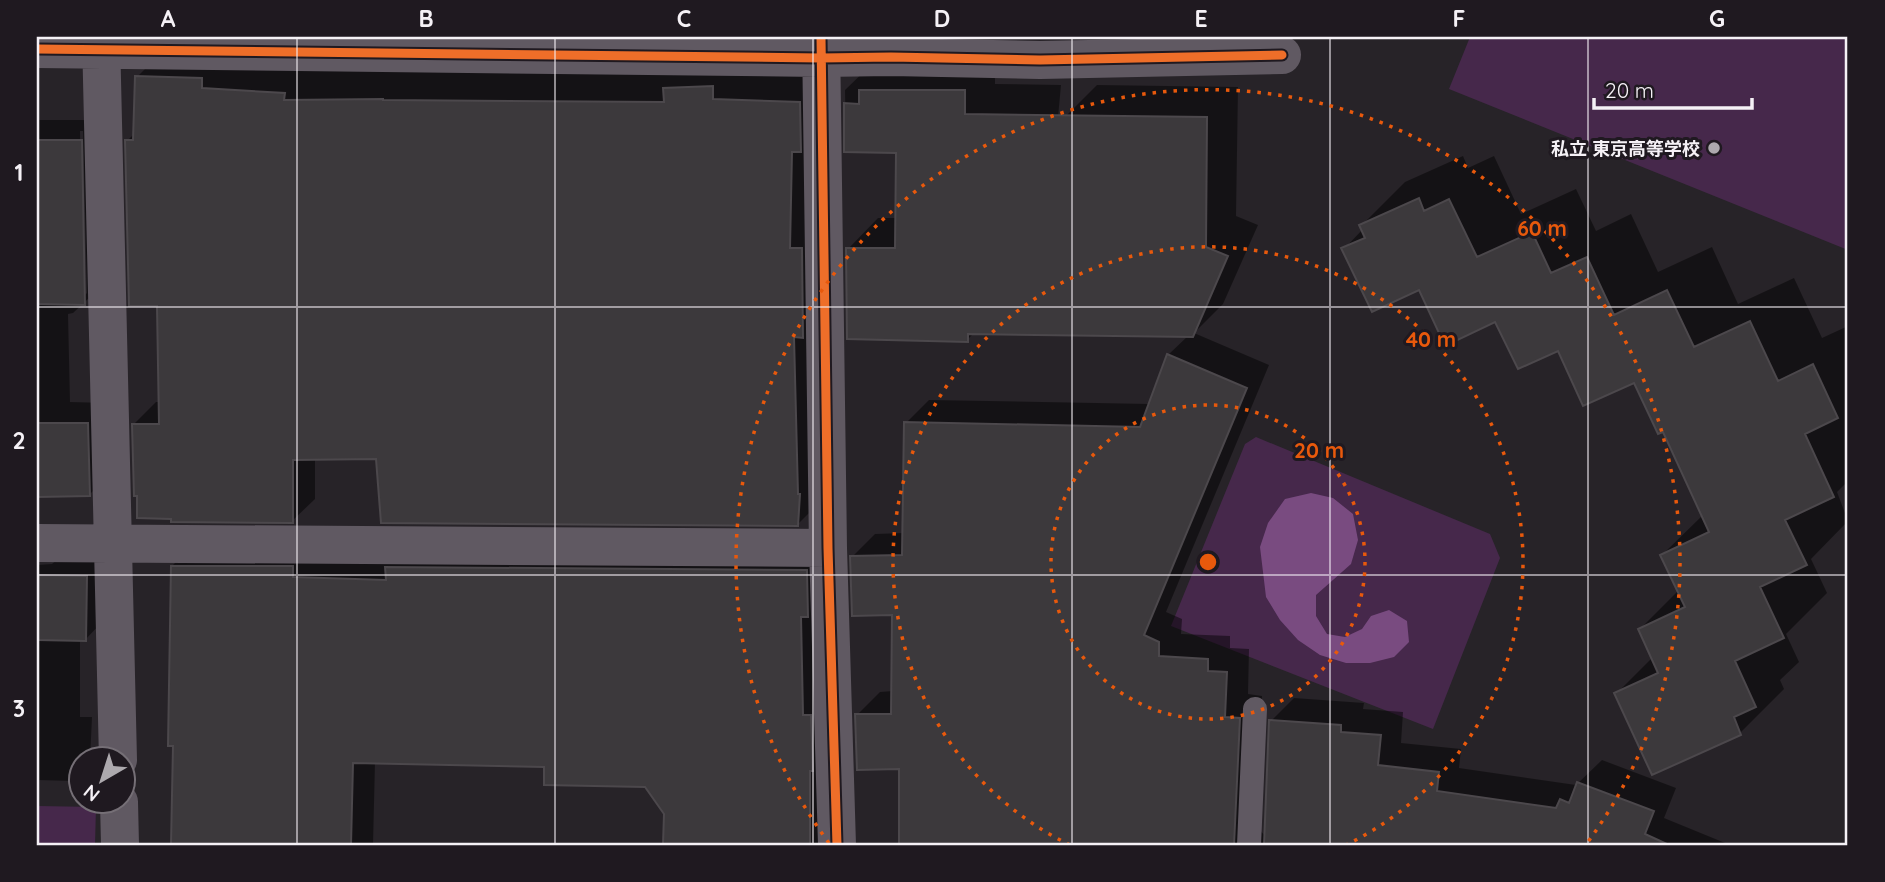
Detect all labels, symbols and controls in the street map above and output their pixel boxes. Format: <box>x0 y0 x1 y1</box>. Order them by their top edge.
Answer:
text: A <box>161 4 176 33</box>
text: B <box>418 4 434 33</box>
text: C <box>677 4 691 33</box>
text: D <box>934 4 950 33</box>
text: E <box>1194 4 1208 33</box>
text: F <box>1453 4 1465 33</box>
text: G <box>1709 4 1725 33</box>
scale bar <box>1594 66 1752 110</box>
text: 20 m <box>1605 77 1654 103</box>
place label: 私立 東京高等学校 <box>1551 137 1700 160</box>
marker: 私立 東京高等学校 <box>1706 140 1722 156</box>
text: 1 <box>15 158 23 187</box>
text: 60 m <box>1517 215 1567 241</box>
text: 40 m <box>1406 326 1456 352</box>
text: 2 <box>12 426 26 455</box>
text: 20 m <box>1294 437 1344 463</box>
centre of rings <box>1196 550 1220 574</box>
text: 3 <box>13 694 25 723</box>
north arrow <box>66 746 136 816</box>
text: N <box>78 779 104 807</box>

